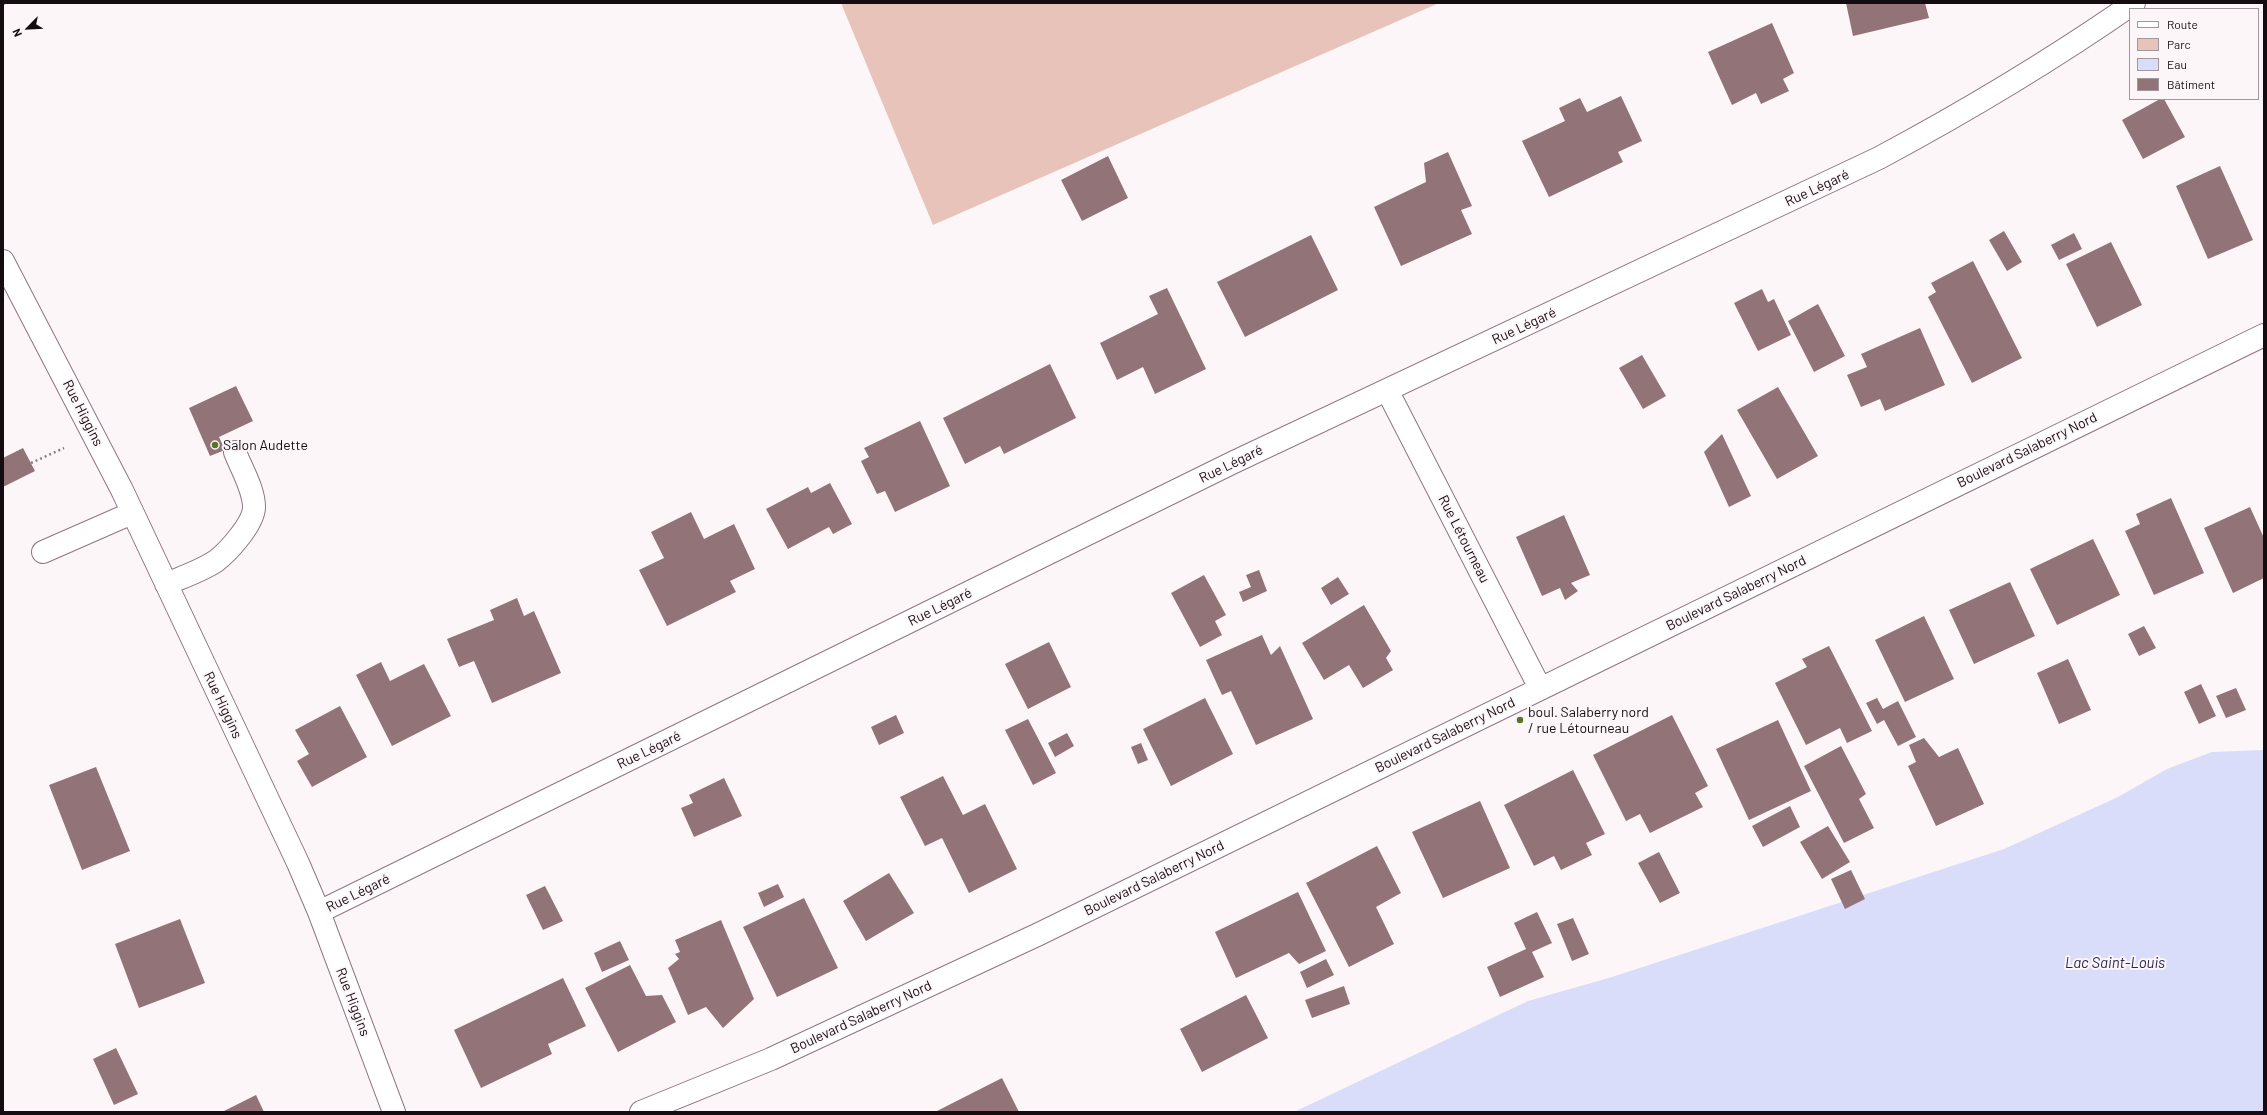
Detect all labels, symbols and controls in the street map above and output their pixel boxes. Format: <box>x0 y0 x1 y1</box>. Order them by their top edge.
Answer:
north arrow <box>8 8 48 48</box>
legend <box>2129 8 2259 100</box>
text: Route <box>2167 17 2198 31</box>
text: N <box>9 27 24 39</box>
text: Parc <box>2167 37 2191 51</box>
text: Eau <box>2167 57 2187 71</box>
text: Bâtiment <box>2167 77 2215 91</box>
street label: Rue Légaré <box>1782 166 1852 210</box>
street label: Rue Légaré <box>1489 304 1559 348</box>
street label: Rue Higgins <box>59 377 107 449</box>
street label: Boulevard Salaberry Nord <box>1954 409 2100 491</box>
place label: Salon Audette <box>223 437 308 453</box>
marker: Salon Audette <box>210 440 220 450</box>
street label: Rue Légaré <box>1196 441 1266 487</box>
street label: Rue Létourneau <box>1435 492 1493 586</box>
street label: Boulevard Salaberry Nord <box>1663 552 1809 634</box>
street label: Rue Légaré <box>905 584 975 630</box>
street label: Rue Higgins <box>200 669 246 741</box>
street label: Boulevard Salaberry Nord <box>1372 694 1518 776</box>
place label: boul. Salaberry nord / rue Létourneau <box>1528 704 1649 736</box>
marker: boul. Salaberry nord / rue Létourneau <box>1515 715 1525 725</box>
street label: Rue Légaré <box>614 727 684 773</box>
street label: Boulevard Salaberry Nord <box>1081 837 1227 919</box>
street label: Rue Légaré <box>323 870 393 916</box>
water label: Lac Saint-Louis <box>2065 954 2165 972</box>
street label: Rue Higgins <box>332 965 374 1039</box>
street label: Boulevard Salaberry Nord <box>788 977 934 1057</box>

